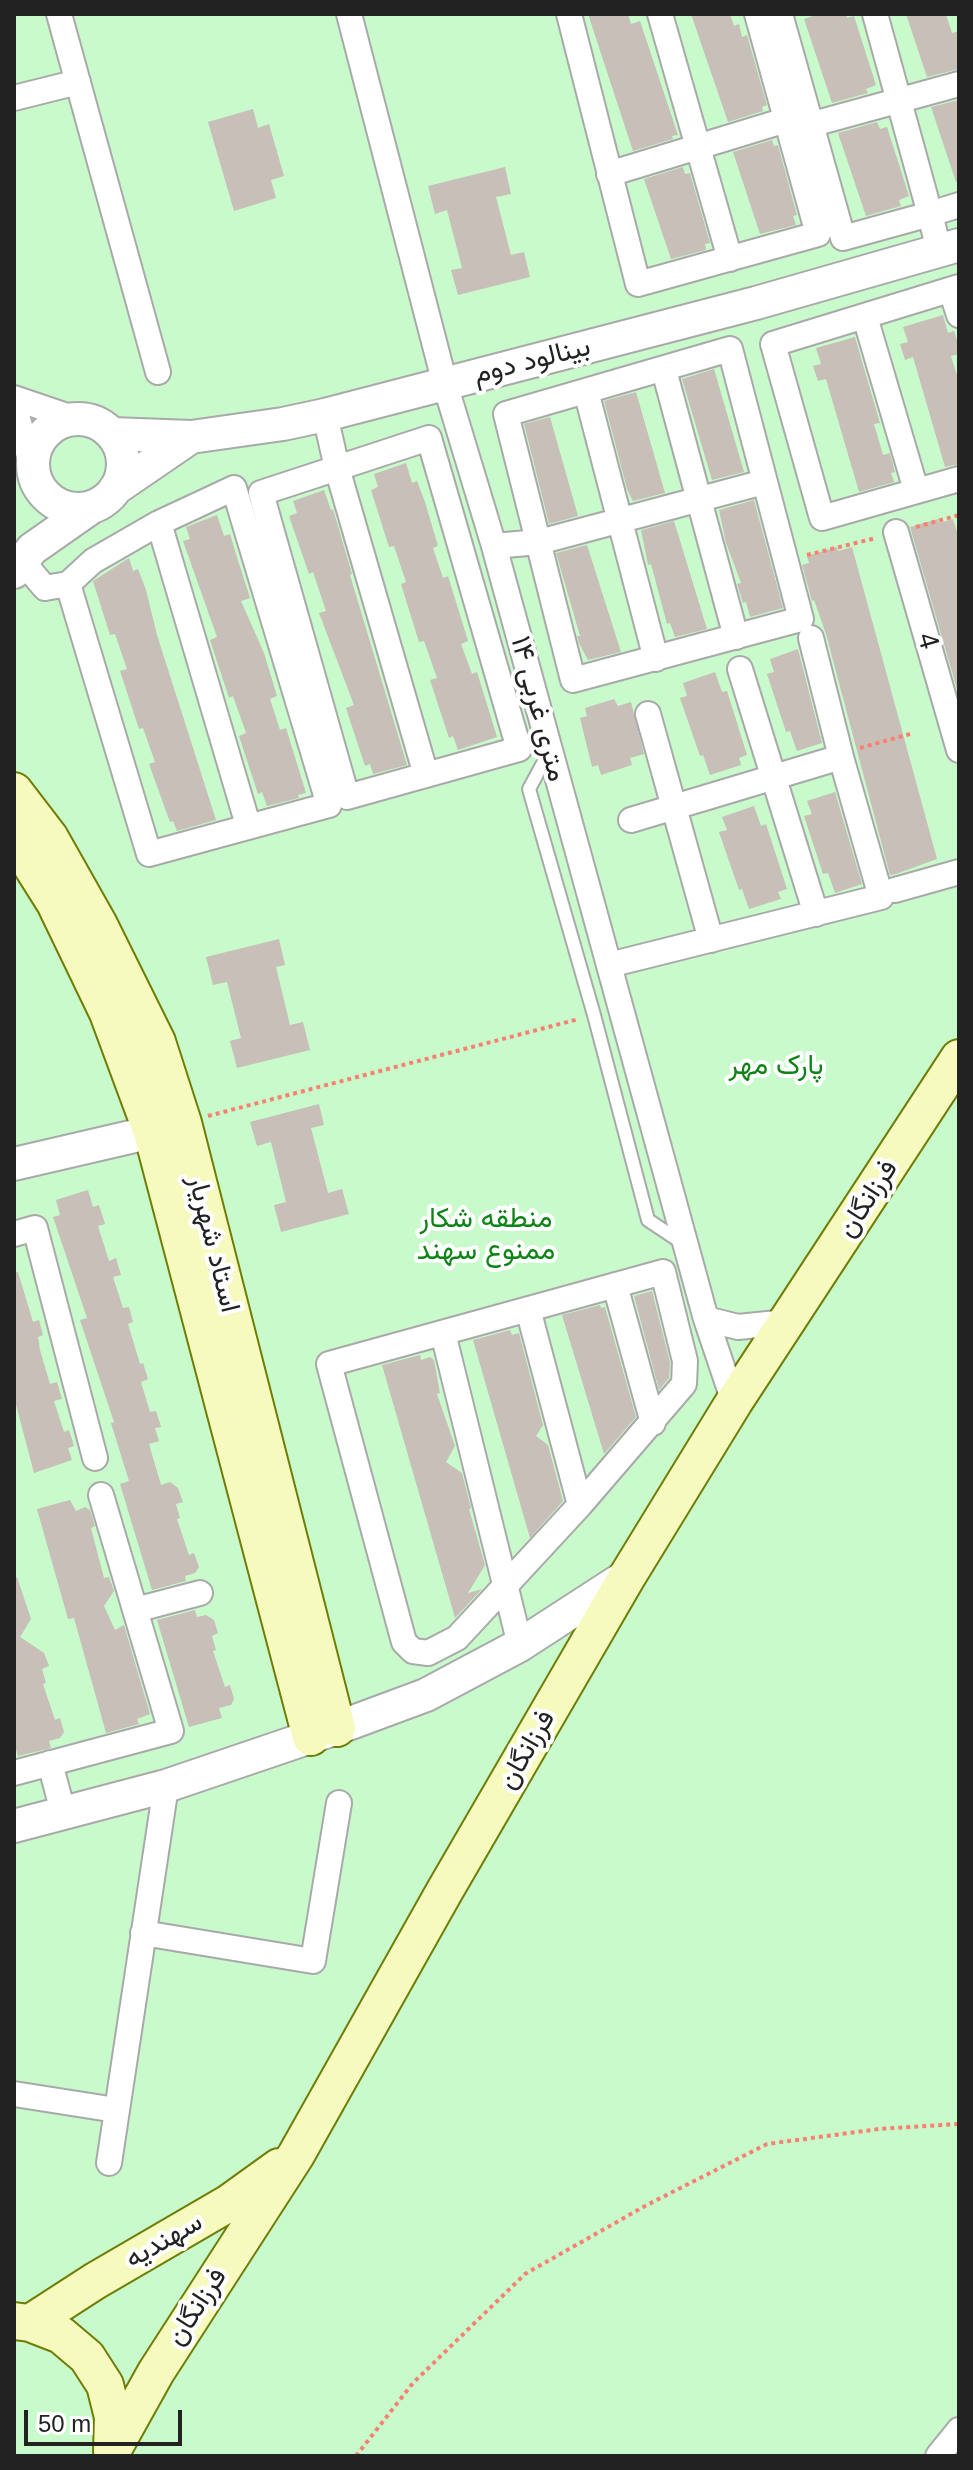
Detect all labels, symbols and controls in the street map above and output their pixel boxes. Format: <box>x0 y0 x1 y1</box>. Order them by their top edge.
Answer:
street label: بینالود دوم <box>470 330 594 392</box>
street label: 4 <box>909 629 945 653</box>
street label: ۱۴ متری غربی <box>502 633 574 785</box>
park label: پارک مهر <box>728 1049 824 1083</box>
street label: فرزانگان <box>831 1154 905 1244</box>
street label: استاد شهریار <box>180 1172 246 1316</box>
park label: منطقه شکار ممنوع سهند <box>417 1202 555 1268</box>
street label: فرزانگان <box>491 1704 563 1796</box>
street label: سهندیه <box>119 2206 209 2276</box>
street label: فرزانگان <box>160 2262 234 2352</box>
scale bar <box>28 2394 186 2444</box>
text: 50 m <box>38 2410 91 2437</box>

